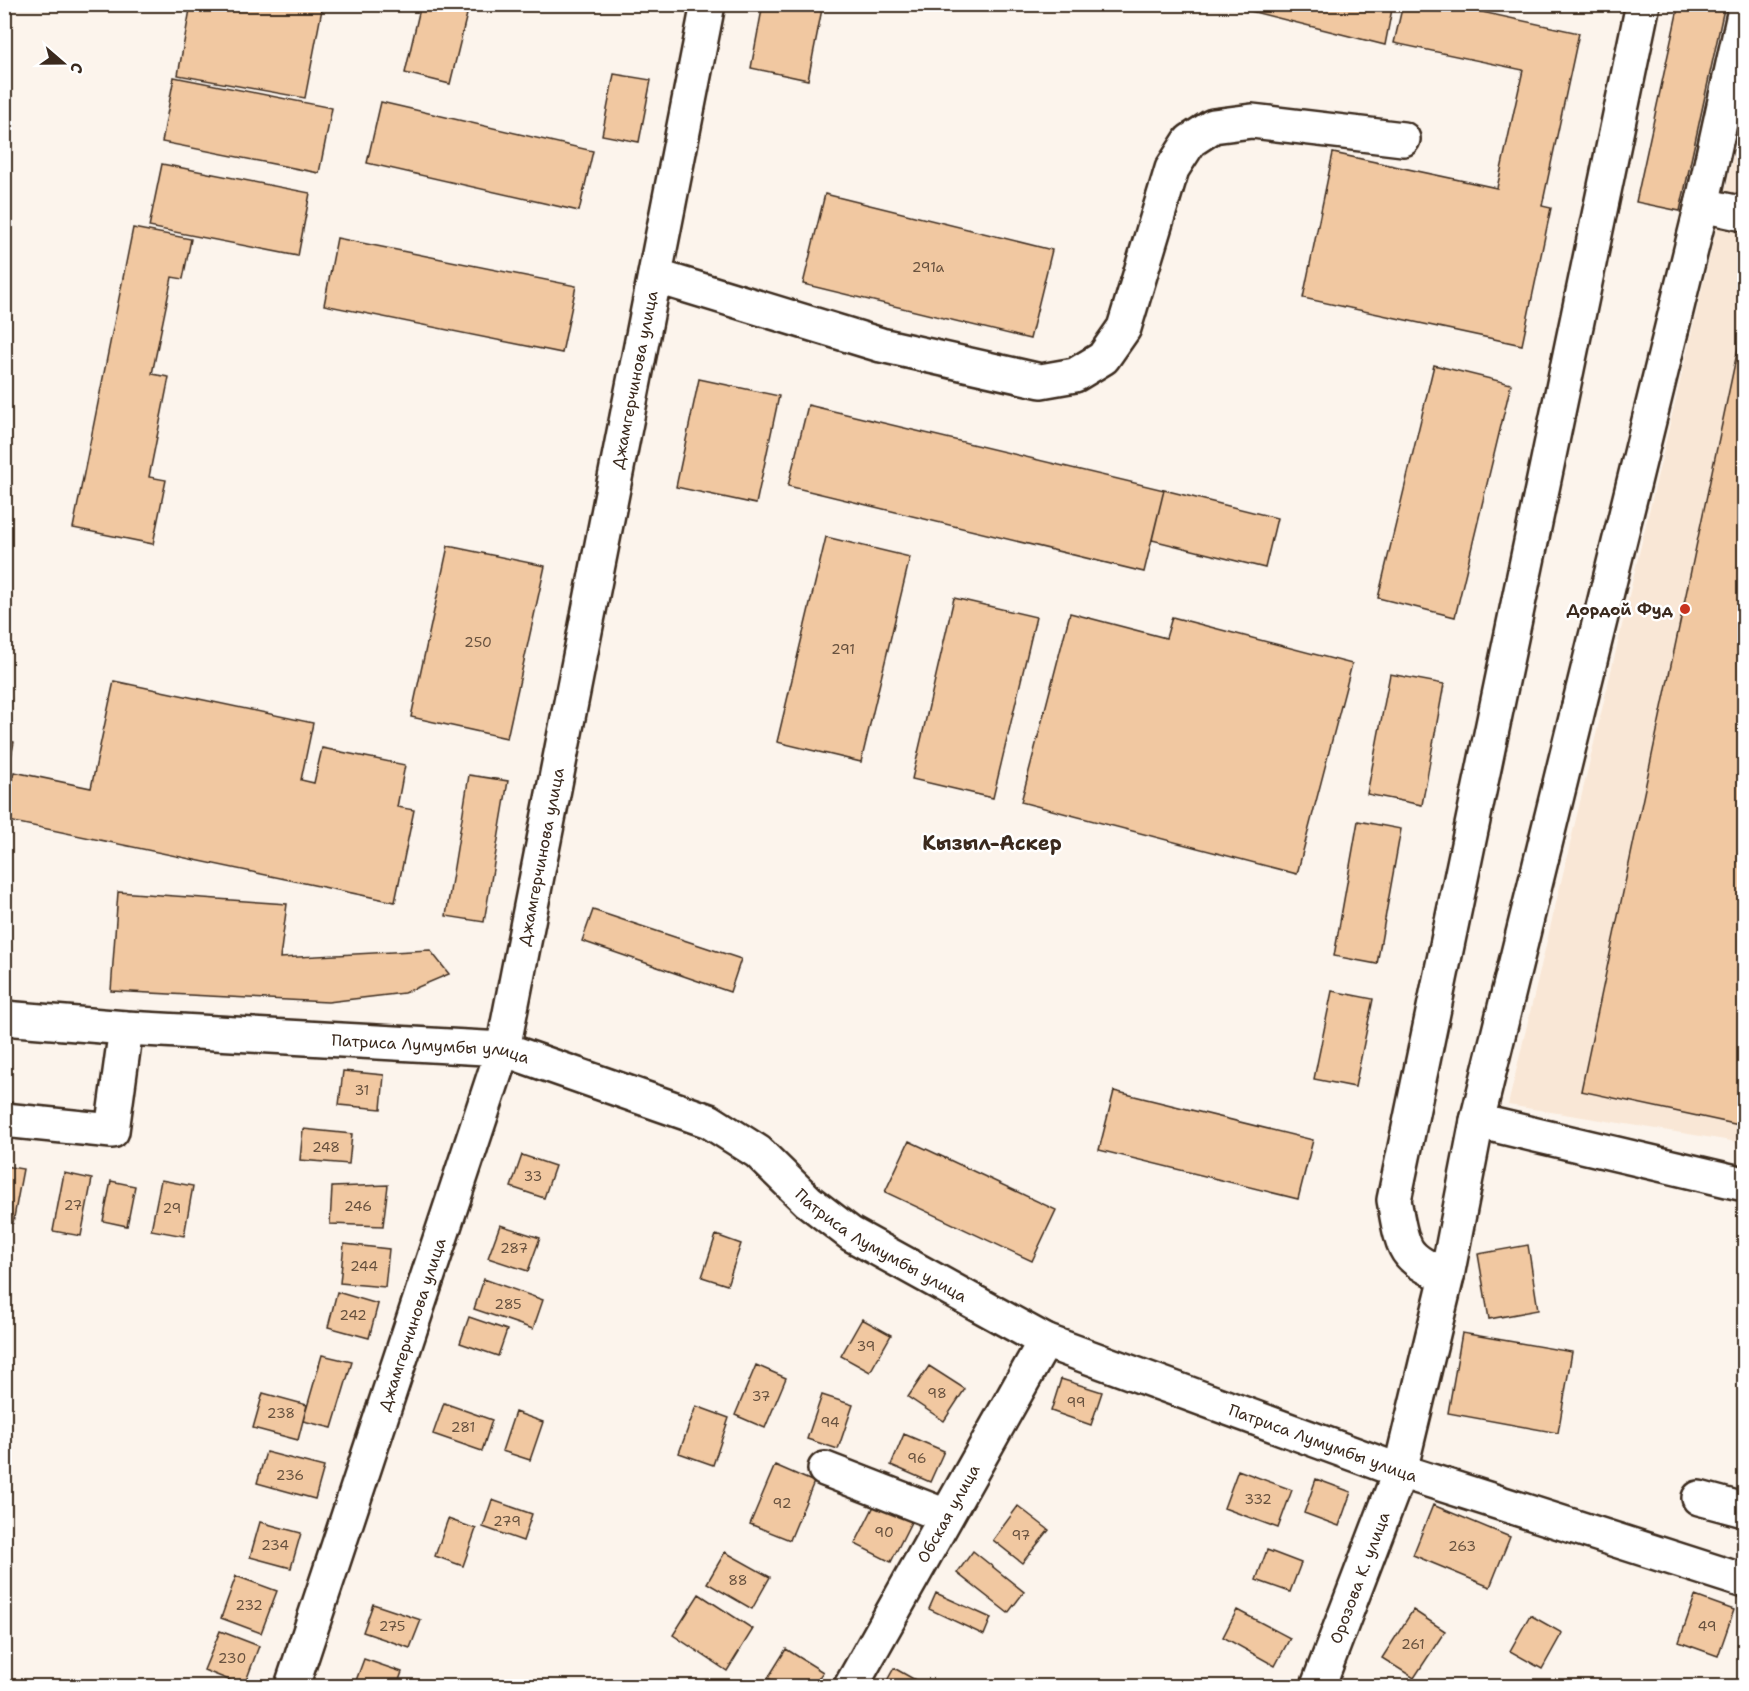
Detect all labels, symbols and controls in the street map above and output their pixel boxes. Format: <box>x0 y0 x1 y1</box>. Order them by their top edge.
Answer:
north arrow <box>33 33 93 93</box>
text: С <box>65 60 88 76</box>
house number: 291a <box>912 258 945 276</box>
street label: Джамгерчинова улица <box>607 289 663 471</box>
place label: Дордой Фуд <box>1567 599 1674 620</box>
marker: Дордой Фуд <box>1678 602 1692 616</box>
house number: 250 <box>464 633 492 651</box>
house number: 291 <box>831 640 855 658</box>
street label: Джамгерчинова улица <box>513 766 569 948</box>
district label: Кызыл-Аскер <box>922 830 1062 856</box>
street label: Патриса Лумумбы улица <box>331 1029 532 1069</box>
house number: 31 <box>355 1081 369 1099</box>
house number: 248 <box>312 1138 340 1156</box>
house number: 33 <box>524 1167 542 1185</box>
street label: Патриса Лумумбы улица <box>790 1184 971 1307</box>
house number: 27 <box>64 1196 82 1214</box>
house number: 246 <box>344 1197 372 1215</box>
house number: 29 <box>163 1199 181 1217</box>
street label: Джамгерчинова улица <box>374 1235 451 1414</box>
house number: 287 <box>500 1239 528 1257</box>
house number: 244 <box>350 1257 378 1275</box>
house number: 285 <box>494 1295 522 1313</box>
house number: 242 <box>339 1306 367 1324</box>
house number: 39 <box>857 1337 875 1355</box>
house number: 98 <box>927 1384 947 1402</box>
house number: 37 <box>752 1387 770 1405</box>
house number: 99 <box>1066 1393 1086 1411</box>
street label: Патриса Лумумбы улица <box>1226 1399 1420 1487</box>
house number: 238 <box>267 1404 295 1422</box>
house number: 94 <box>820 1413 840 1431</box>
house number: 281 <box>451 1418 475 1436</box>
house number: 96 <box>907 1449 927 1467</box>
street label: Обская улица <box>912 1461 985 1567</box>
house number: 236 <box>276 1466 304 1484</box>
house number: 332 <box>1244 1490 1272 1508</box>
house number: 92 <box>773 1494 791 1512</box>
street label: Орозова К. улица <box>1325 1509 1395 1647</box>
house number: 279 <box>493 1512 521 1530</box>
house number: 90 <box>874 1523 894 1541</box>
house number: 97 <box>1012 1526 1030 1544</box>
house number: 234 <box>261 1536 289 1554</box>
house number: 263 <box>1448 1537 1476 1555</box>
house number: 88 <box>728 1571 748 1589</box>
house number: 232 <box>235 1596 263 1614</box>
house number: 275 <box>379 1617 405 1635</box>
house number: 49 <box>1698 1617 1717 1635</box>
house number: 261 <box>1401 1635 1425 1653</box>
house number: 230 <box>218 1649 246 1667</box>

